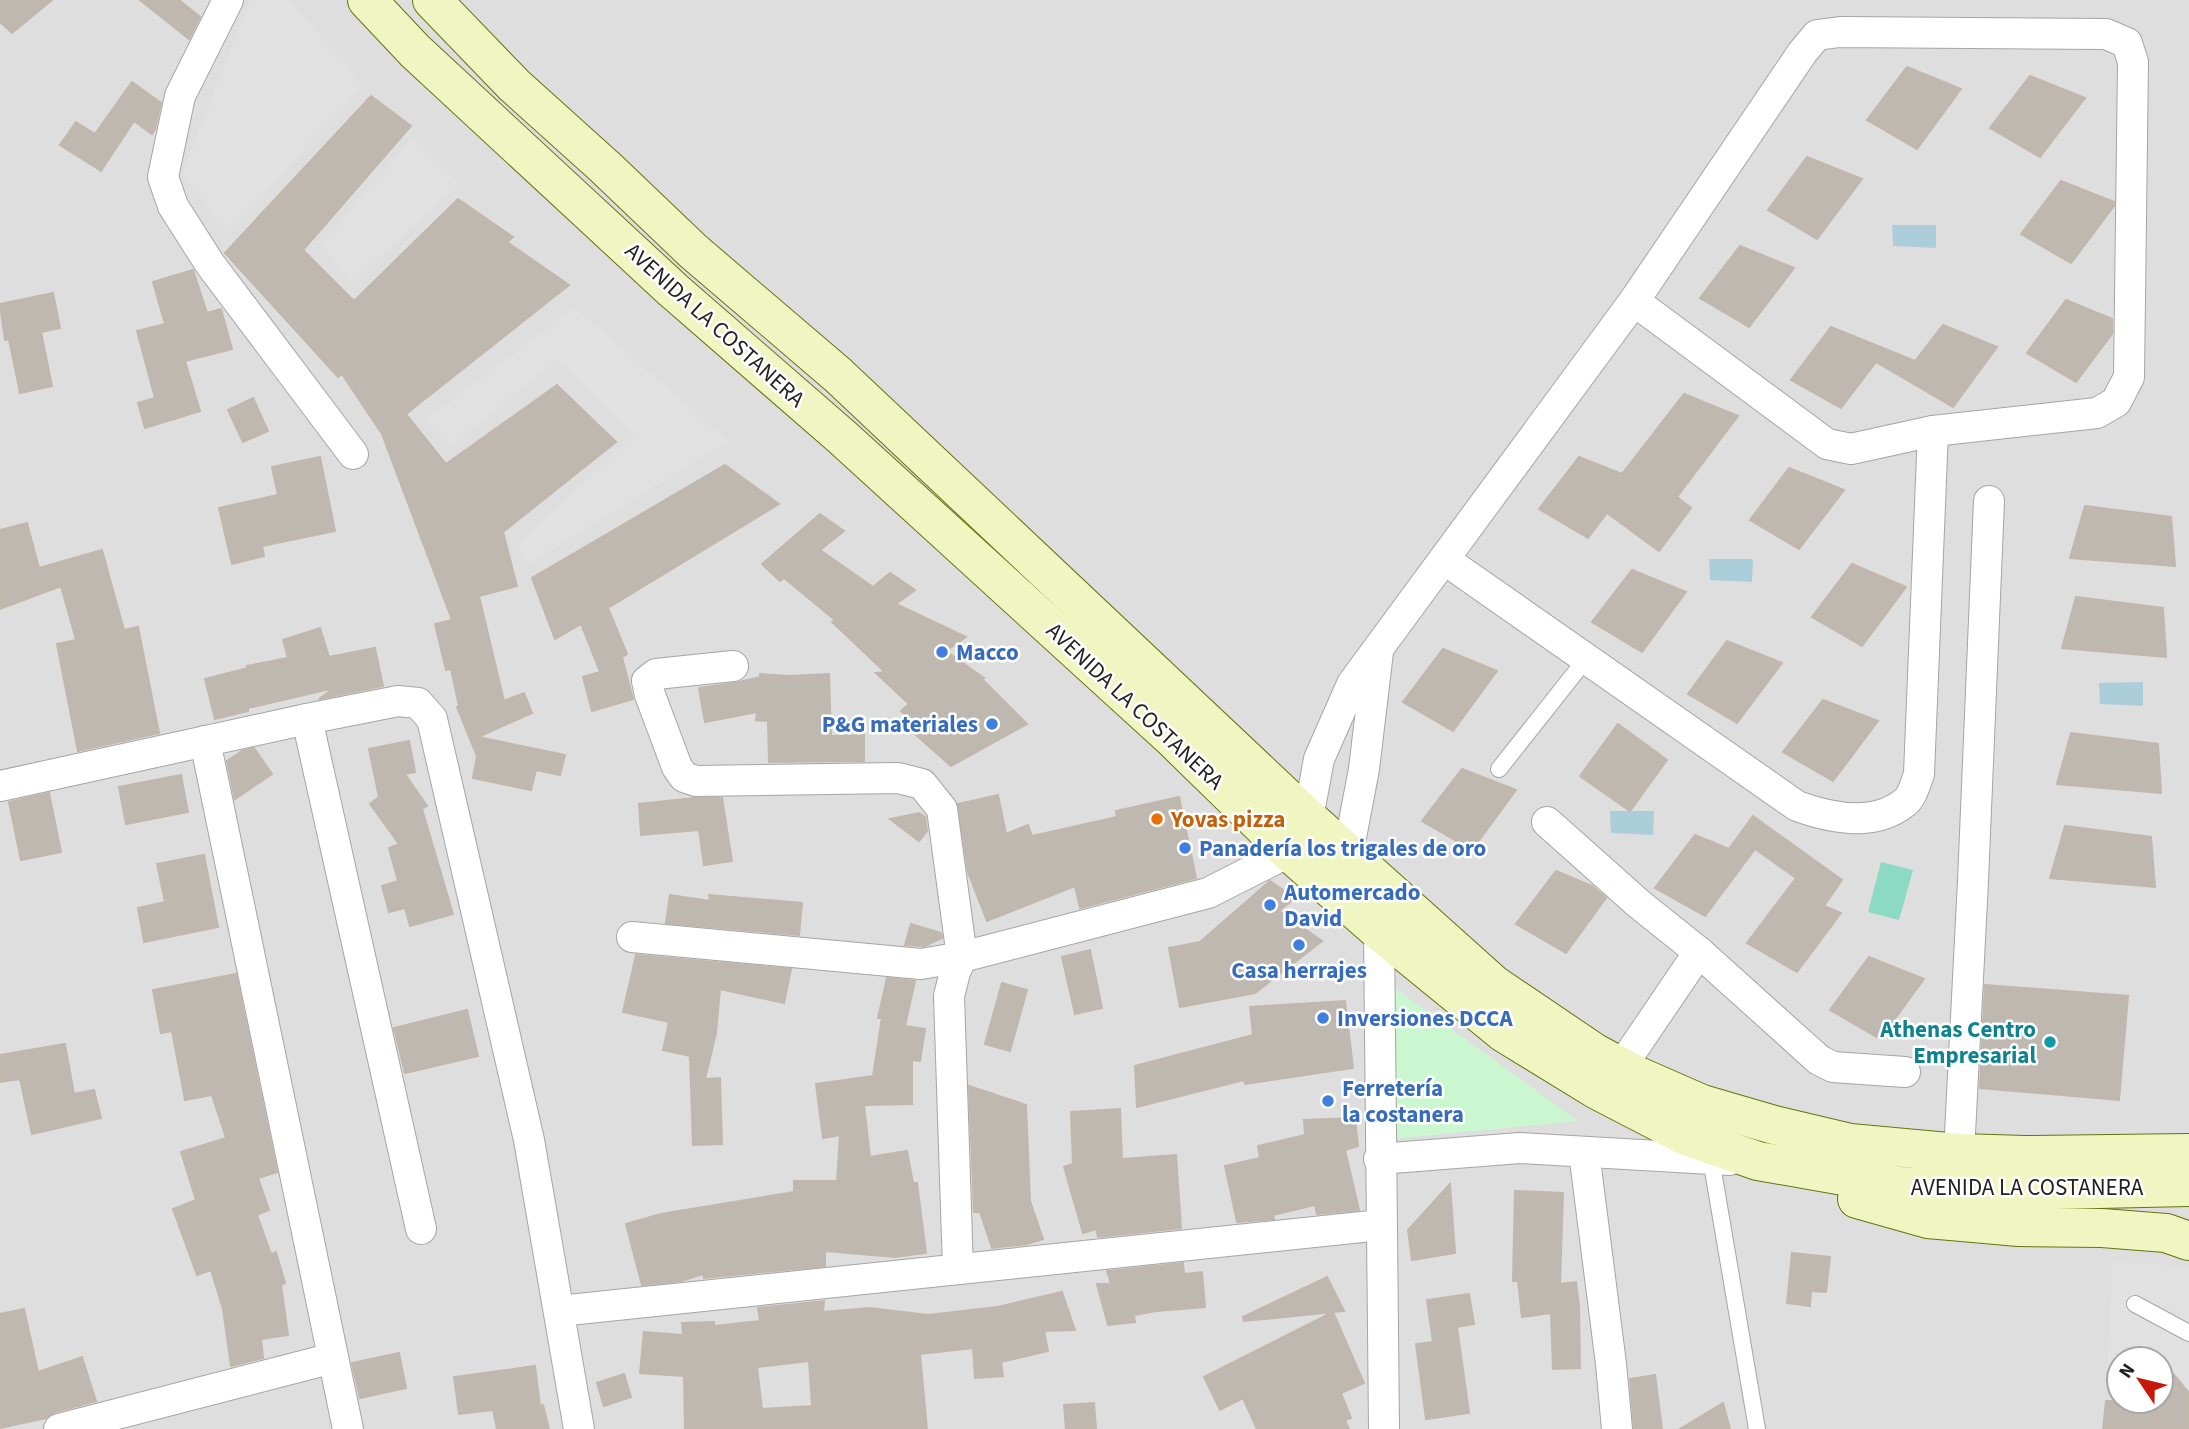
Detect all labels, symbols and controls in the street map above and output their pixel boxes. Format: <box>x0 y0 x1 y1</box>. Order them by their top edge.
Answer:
street label: AVENIDA LA COSTANERA <box>618 235 813 415</box>
street label: AVENIDA LA COSTANERA <box>1039 615 1232 798</box>
place label: Macco <box>956 636 1019 669</box>
marker: Macco <box>934 644 950 660</box>
place label: P&G materiales <box>822 708 978 741</box>
marker: P&G materiales <box>984 716 1000 732</box>
place label: Yovas pizza <box>1170 803 1285 836</box>
marker: Yovas pizza <box>1149 811 1165 827</box>
place label: Panadería los trigales de oro <box>1199 832 1486 865</box>
marker: Panadería los trigales de oro <box>1177 840 1193 856</box>
place label: Automercado David <box>1283 876 1421 935</box>
marker: Automercado David <box>1262 897 1278 913</box>
marker: Casa herrajes <box>1291 937 1307 953</box>
place label: Casa herrajes <box>1231 954 1367 987</box>
place label: Inversiones DCCA <box>1337 1002 1513 1035</box>
marker: Inversiones DCCA <box>1315 1010 1331 1026</box>
place label: Athenas Centro Empresarial <box>1879 1013 2036 1072</box>
marker: Athenas Centro Empresarial <box>2042 1034 2058 1050</box>
place label: Ferretería la costanera <box>1342 1072 1464 1131</box>
marker: Ferretería la costanera <box>1320 1093 1336 1109</box>
street label: AVENIDA LA COSTANERA <box>1911 1171 2144 1204</box>
north arrow <box>2105 1345 2175 1415</box>
text: N <box>2113 1358 2142 1384</box>

